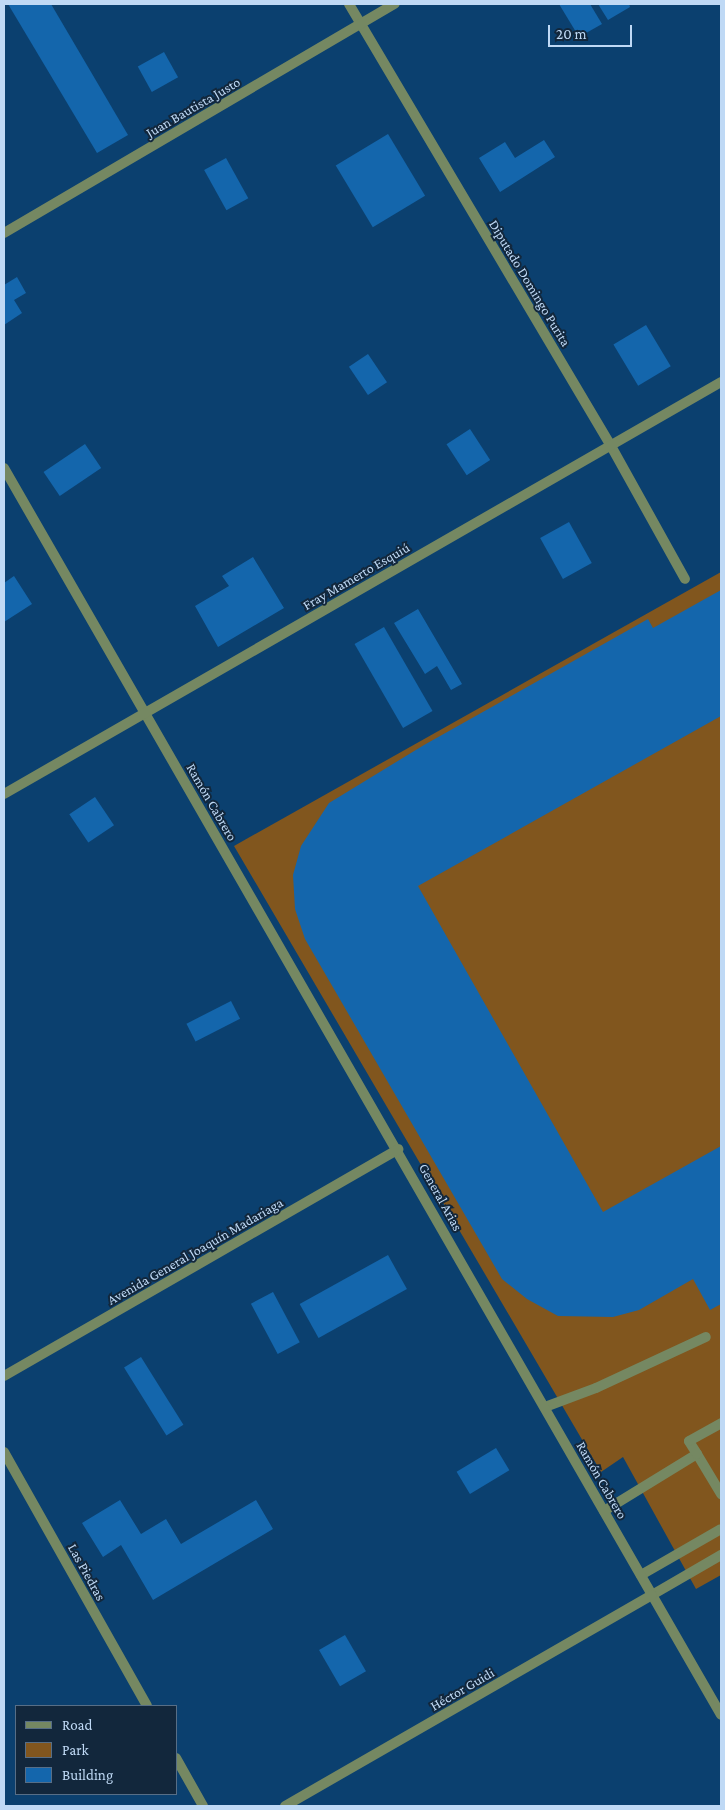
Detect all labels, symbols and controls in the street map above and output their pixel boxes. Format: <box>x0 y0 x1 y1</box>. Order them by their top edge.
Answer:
scale bar <box>550 15 634 47</box>
text: 20 m <box>556 26 587 42</box>
street label: Juan Bautista Justo <box>143 73 243 141</box>
street label: Diputado Domingo Purita <box>485 217 575 349</box>
street label: Fray Mamerto Esquiú <box>300 539 412 613</box>
street label: Ramón Cabrero <box>183 760 241 844</box>
street label: General Arias <box>416 1160 466 1234</box>
street label: Avenida General Joaquín Madariaga <box>104 1194 286 1308</box>
street label: Ramón Cabrero <box>573 1438 631 1522</box>
street label: Las Piedras <box>65 1541 109 1603</box>
street label: Héctor Guidi <box>427 1664 497 1714</box>
legend <box>15 1705 178 1795</box>
text: Road <box>62 1717 92 1733</box>
text: Park <box>62 1742 89 1758</box>
text: Building <box>62 1767 113 1783</box>

